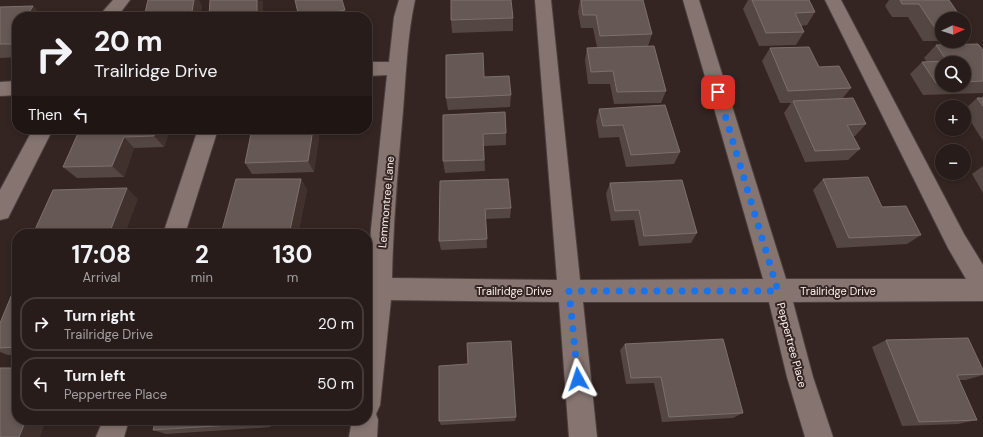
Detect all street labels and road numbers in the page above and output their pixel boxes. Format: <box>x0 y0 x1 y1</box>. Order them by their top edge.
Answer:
street label: Lemmontree Lane <box>375 155 397 249</box>
street label: Trailridge Drive <box>476 284 552 298</box>
street label: Trailridge Drive <box>800 284 876 298</box>
street label: Peppertree Place <box>774 301 810 389</box>

